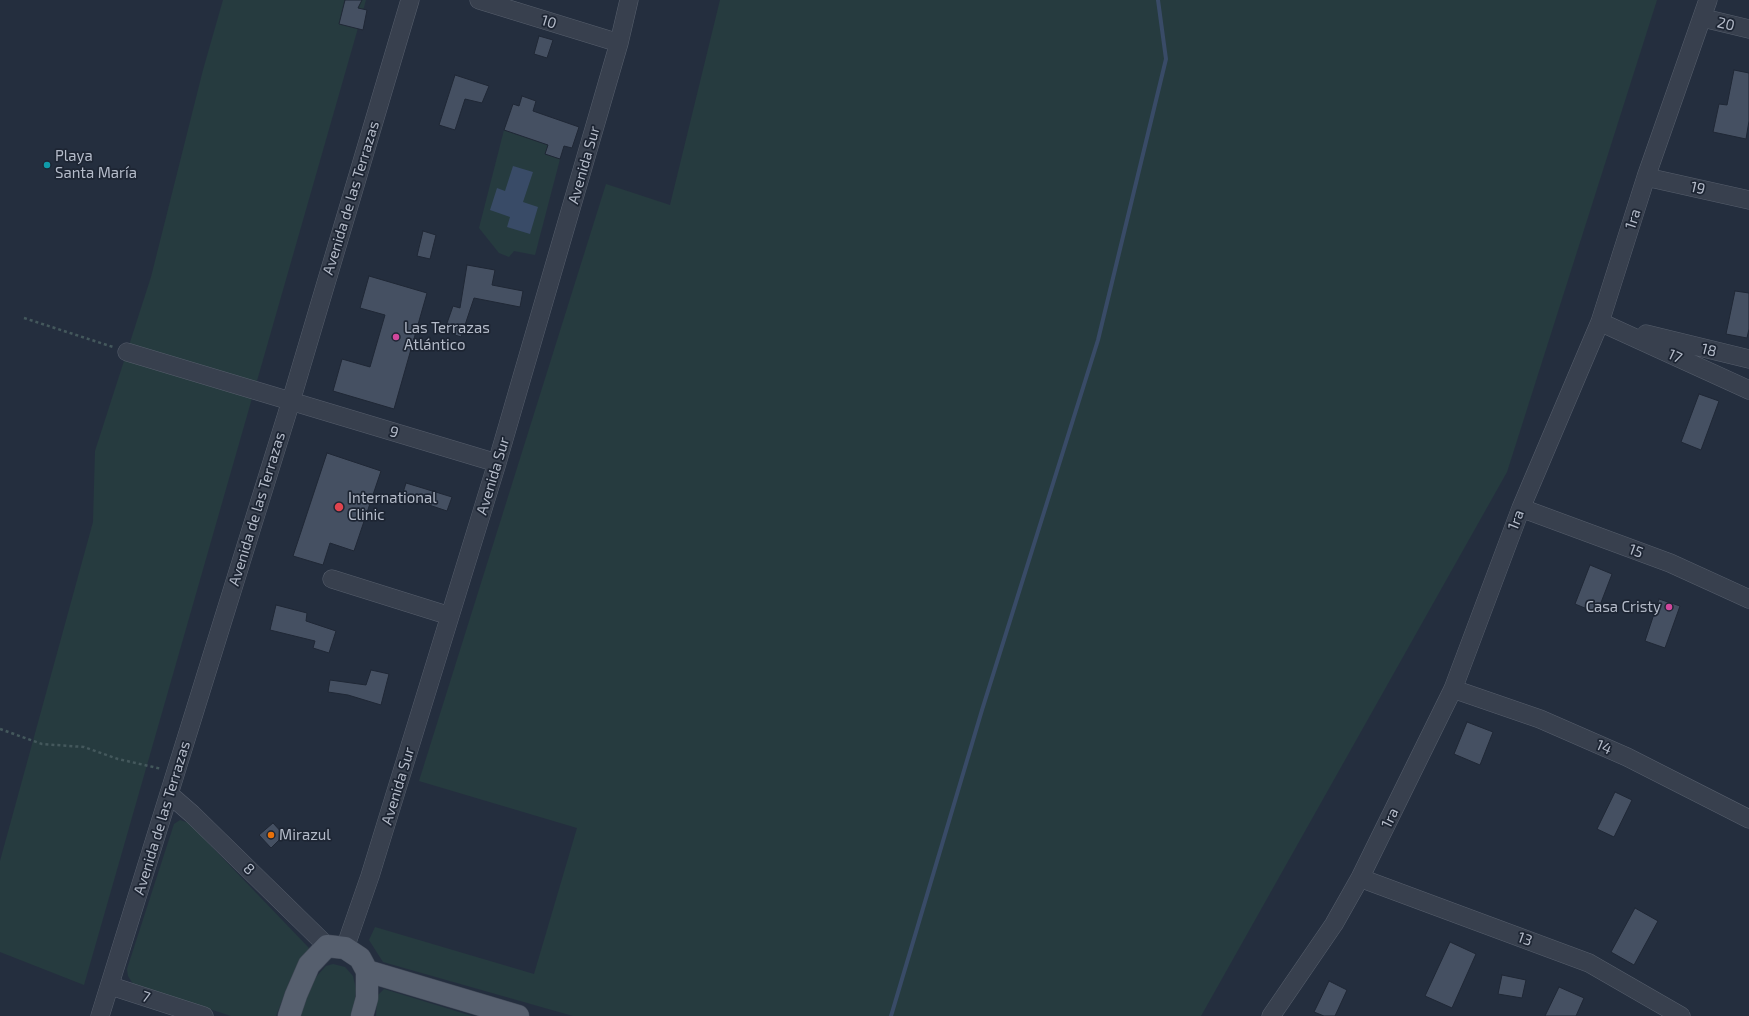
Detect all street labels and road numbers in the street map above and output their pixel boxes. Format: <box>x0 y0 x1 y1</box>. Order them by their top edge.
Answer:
street label: 10 <box>539 11 559 33</box>
street label: 20 <box>1715 13 1737 35</box>
street label: Avenida de las Terrazas <box>319 119 383 277</box>
street label: Avenida Sur <box>564 124 604 206</box>
street label: 19 <box>1689 178 1707 198</box>
street label: 1ra <box>1621 207 1645 231</box>
street label: 18 <box>1700 339 1718 361</box>
street label: 17 <box>1665 345 1685 367</box>
street label: 9 <box>387 422 401 442</box>
street label: Avenida de las Terrazas <box>225 430 289 588</box>
street label: Avenida Sur <box>473 435 513 517</box>
street label: 1ra <box>1504 507 1528 533</box>
street label: 15 <box>1626 540 1646 562</box>
street label: 14 <box>1593 736 1615 758</box>
street label: Avenida de las Terrazas <box>130 739 194 897</box>
street label: Avenida Sur <box>378 745 418 827</box>
street label: 1ra <box>1377 805 1403 831</box>
street label: 8 <box>239 859 259 879</box>
street label: 13 <box>1515 928 1535 950</box>
street label: 7 <box>140 987 152 1007</box>

